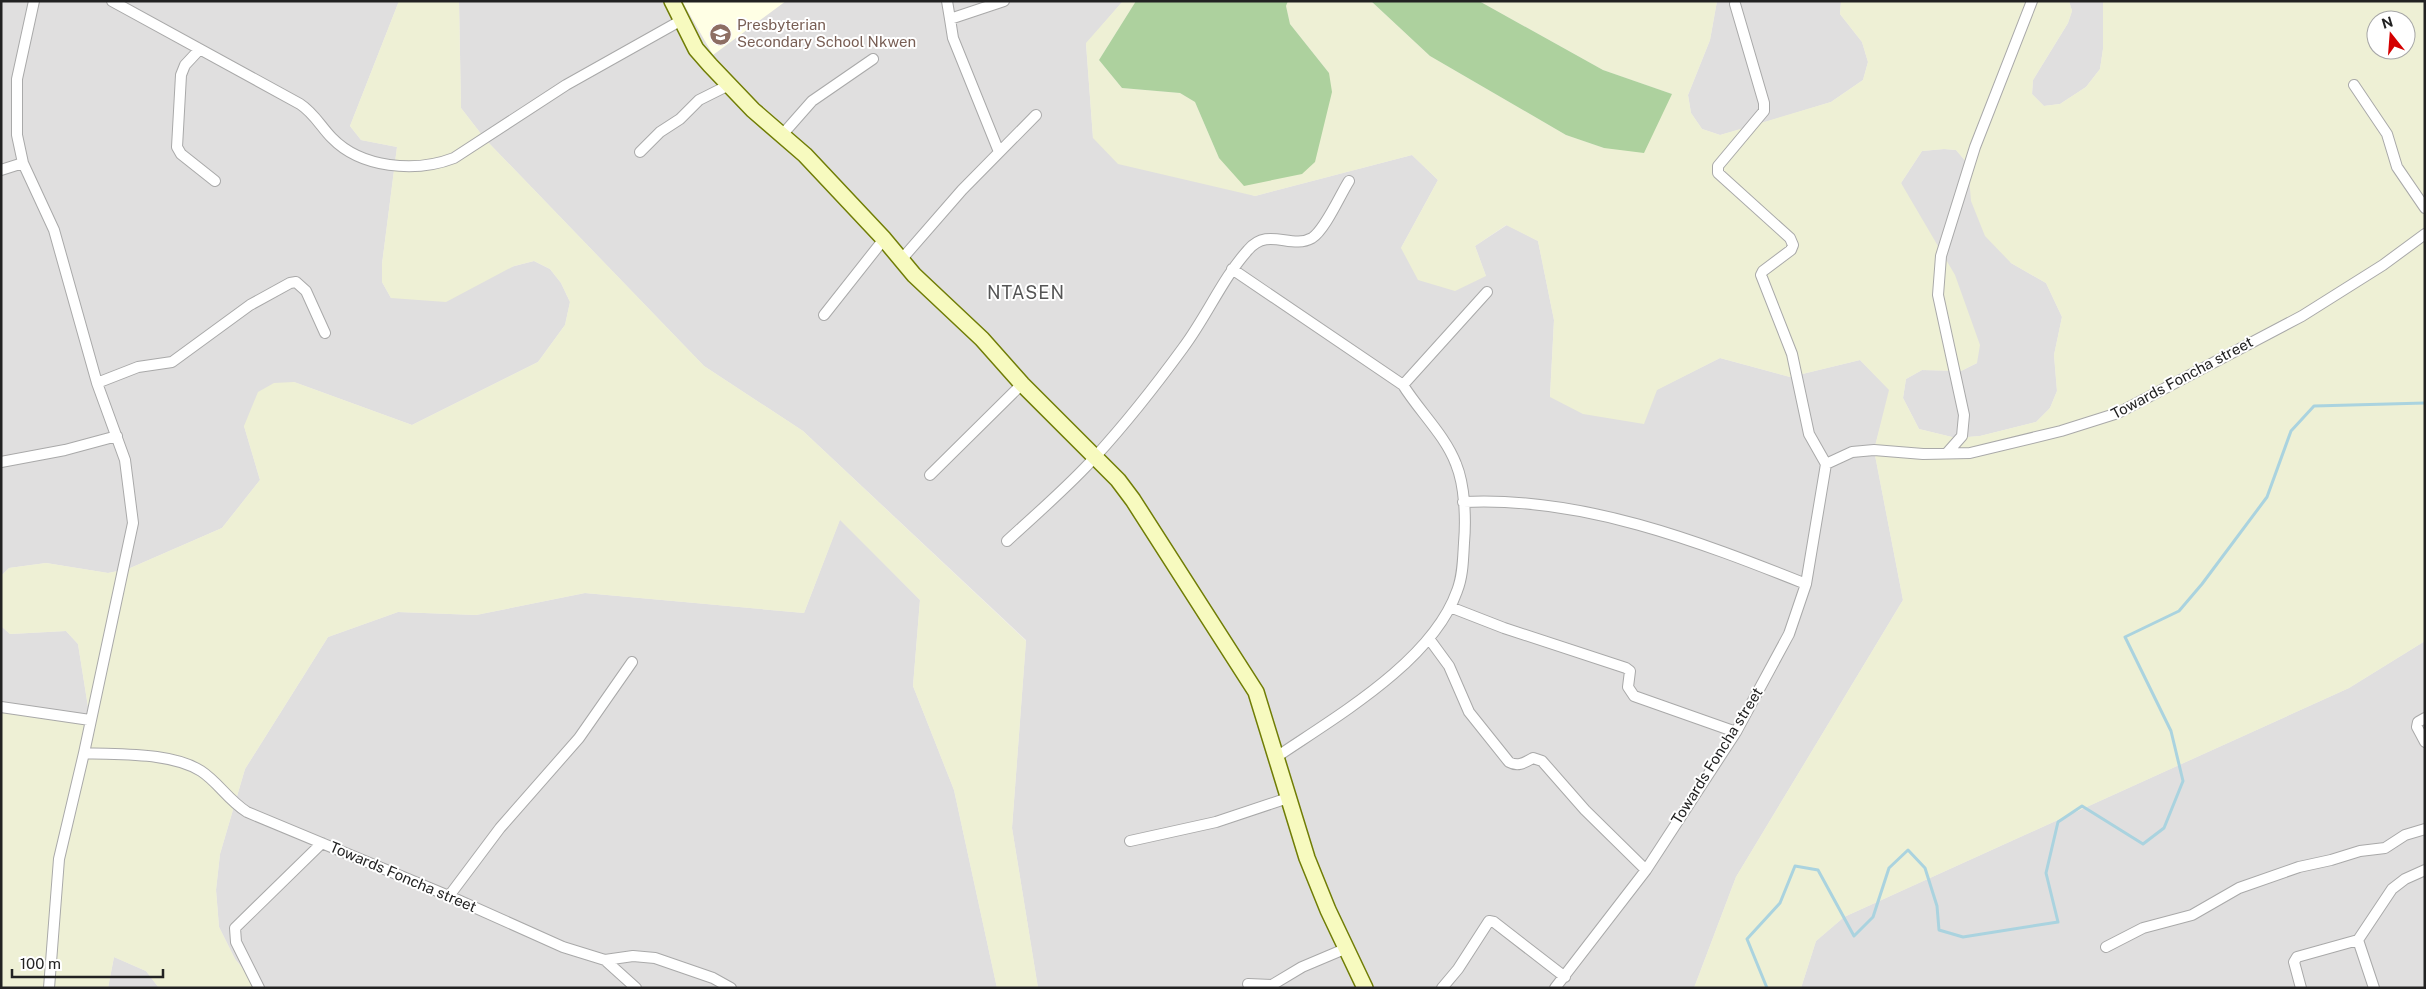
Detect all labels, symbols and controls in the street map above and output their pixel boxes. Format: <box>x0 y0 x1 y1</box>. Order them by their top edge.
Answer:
north arrow <box>2366 10 2416 60</box>
text: N <box>2380 13 2395 32</box>
place label: Presbyterian Secondary School Nkwen <box>737 16 916 50</box>
school or university icon: Presbyterian Secondary School Nkwen <box>709 22 733 46</box>
district label: NTASEN <box>987 282 1065 303</box>
street label: Towards Foncha street <box>2108 333 2256 422</box>
street label: Towards Foncha street <box>1668 684 1766 827</box>
street label: Towards Foncha street <box>327 838 479 915</box>
scale bar <box>12 946 164 978</box>
text: 100 m <box>20 955 61 972</box>

